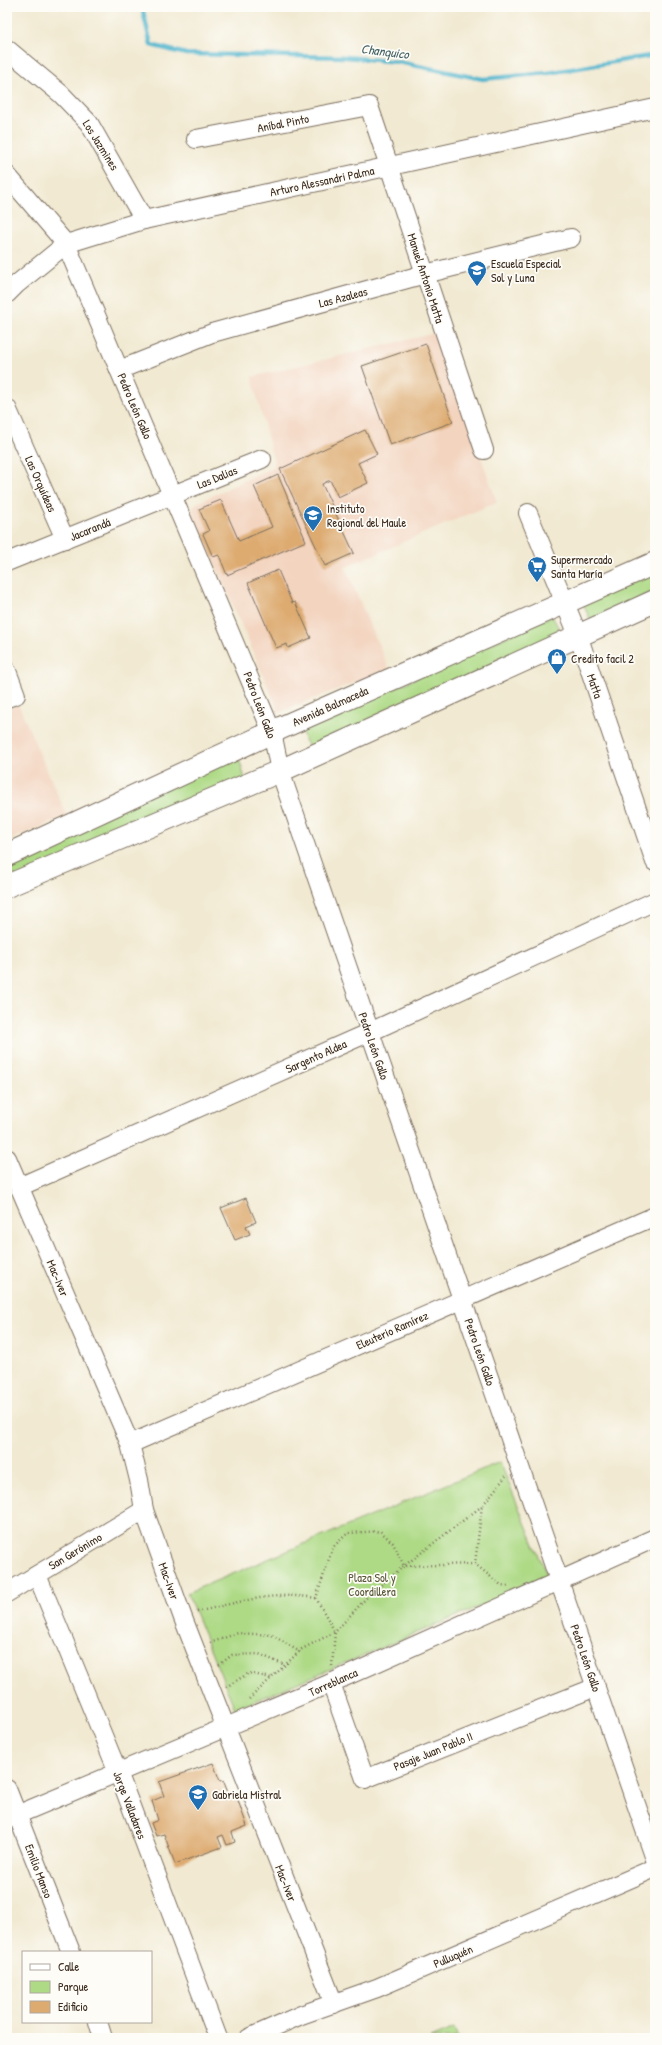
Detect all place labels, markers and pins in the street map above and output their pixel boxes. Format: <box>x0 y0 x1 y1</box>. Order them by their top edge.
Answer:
place label: Escuela Especial Sol y Luna <box>491 255 562 286</box>
school or university icon: Escuela Especial Sol y Luna <box>466 259 488 287</box>
place label: Instituto Regional del Maule <box>327 500 406 531</box>
school or university icon: Instituto Regional del Maule <box>302 504 324 532</box>
place label: Supermercado Santa María <box>551 551 612 582</box>
supermarket icon: Supermercado Santa María <box>526 555 548 583</box>
shop icon: Credito facil 2 <box>546 647 568 675</box>
place label: Credito facil 2 <box>571 650 634 667</box>
school or university icon: Gabriela Mistral <box>187 1783 209 1811</box>
place label: Gabriela Mistral <box>212 1786 282 1803</box>

